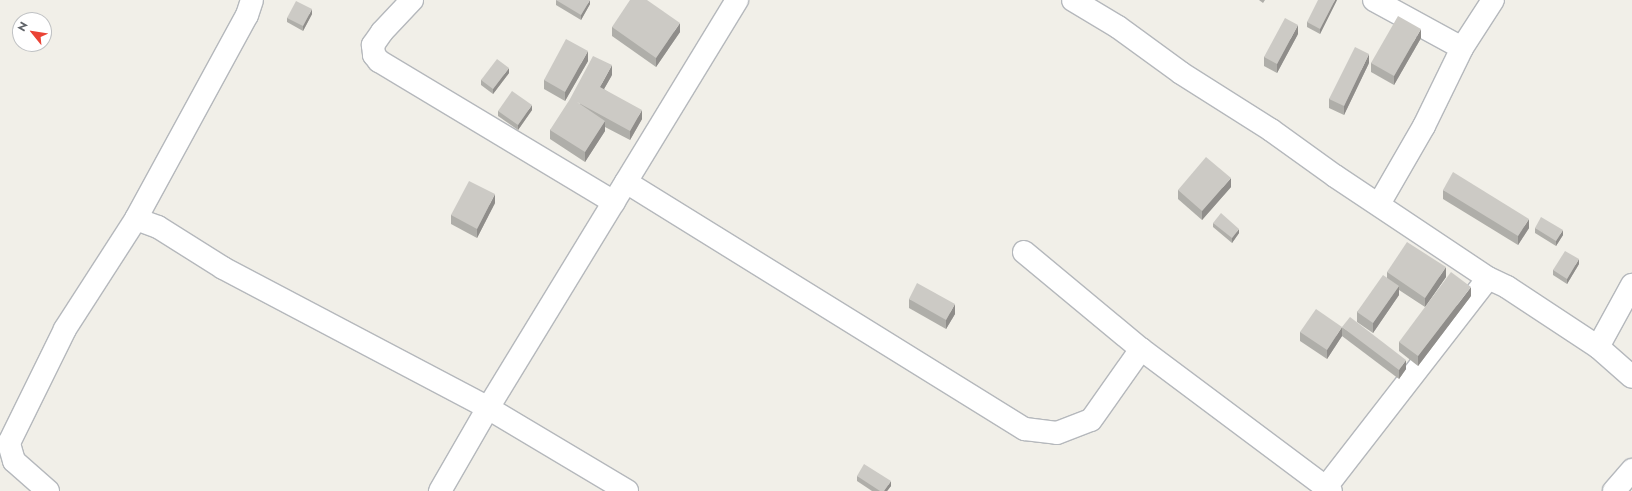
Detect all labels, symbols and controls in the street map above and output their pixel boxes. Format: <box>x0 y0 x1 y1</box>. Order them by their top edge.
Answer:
north arrow <box>12 12 52 52</box>
text: N <box>13 19 32 34</box>

